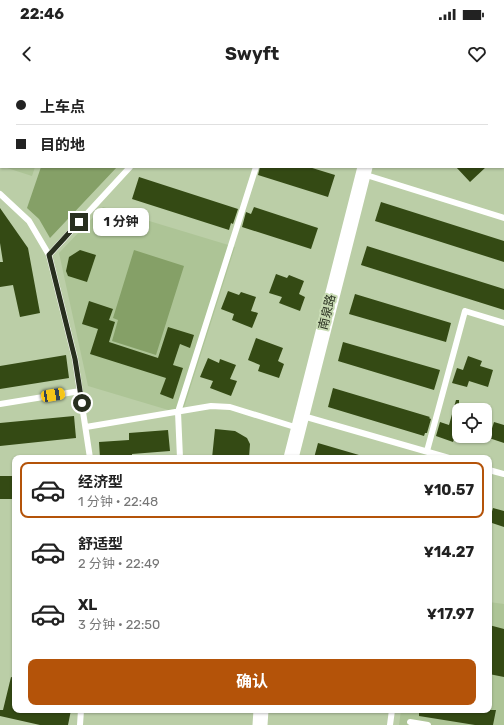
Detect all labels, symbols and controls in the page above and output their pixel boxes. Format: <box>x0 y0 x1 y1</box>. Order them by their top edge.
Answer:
text: 22:46 <box>20 5 64 23</box>
icon: back <box>16 43 38 65</box>
text: Swyft <box>225 43 279 65</box>
icon: heart <box>466 43 488 65</box>
text: 上车点 <box>40 98 85 116</box>
text: 目的地 <box>40 136 85 154</box>
callout: 1 分钟 <box>93 208 149 236</box>
route end <box>70 213 88 231</box>
text: 1 分钟 <box>103 214 139 229</box>
street label: 南泉路 <box>316 293 338 331</box>
car <box>40 387 66 403</box>
route start <box>73 394 91 412</box>
map controls <box>452 403 492 443</box>
button: locate <box>452 403 492 443</box>
icon: car <box>30 472 66 508</box>
text: 经济型 <box>78 473 123 491</box>
text: ¥10.57 <box>424 481 474 499</box>
text: 1 分钟 · 22:48 <box>78 494 158 509</box>
icon: car <box>30 534 66 570</box>
text: 舒适型 <box>78 535 123 553</box>
text: ¥14.27 <box>423 543 474 561</box>
text: 2 分钟 · 22:49 <box>78 556 160 571</box>
icon: car <box>30 596 66 632</box>
text: XL <box>78 596 97 614</box>
text: ¥17.97 <box>427 605 474 623</box>
text: 3 分钟 · 22:50 <box>78 617 160 632</box>
button: 确认 <box>28 659 476 705</box>

